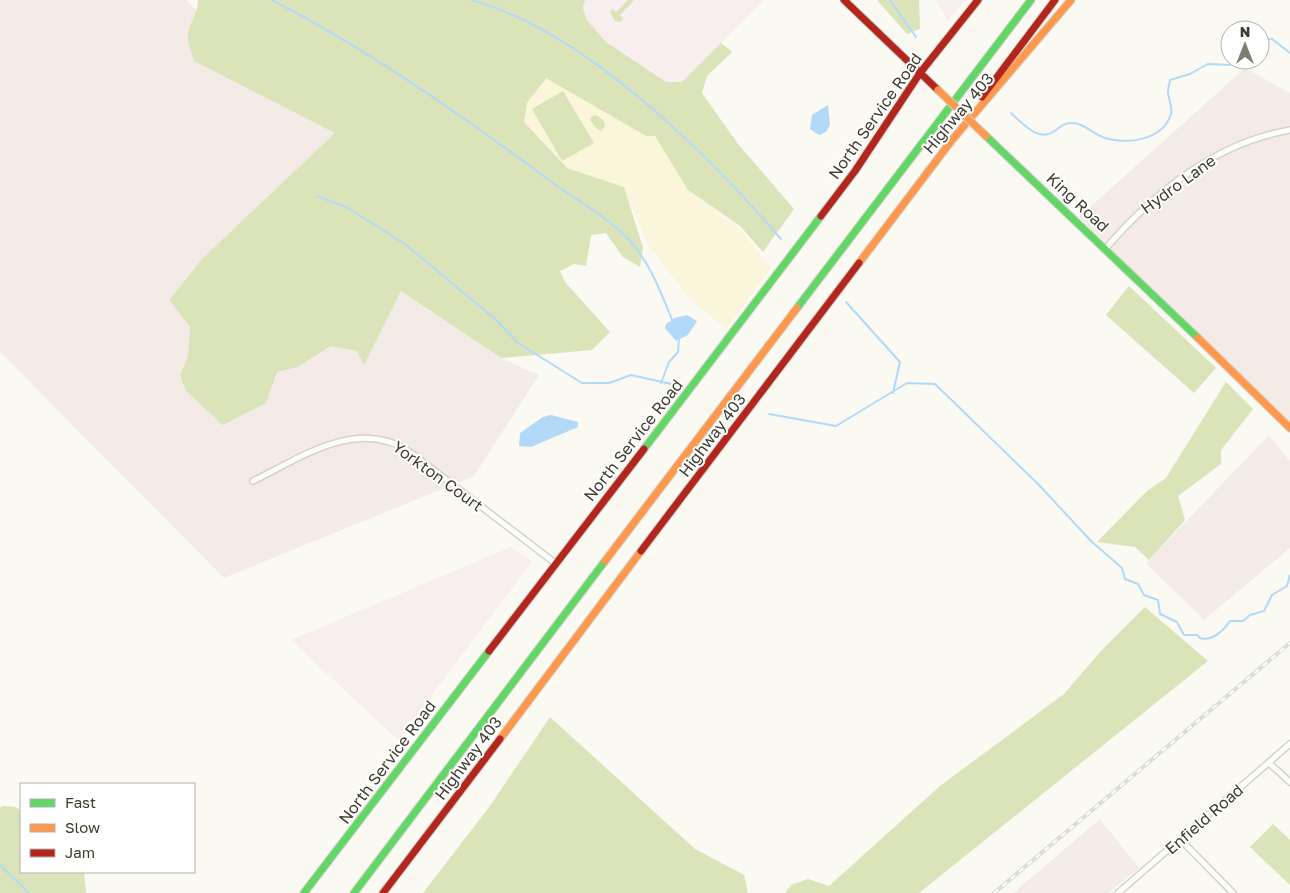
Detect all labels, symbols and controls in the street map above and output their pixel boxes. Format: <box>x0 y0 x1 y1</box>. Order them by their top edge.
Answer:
north arrow <box>1220 20 1270 70</box>
text: N <box>1240 23 1250 40</box>
street label: North Service Road <box>824 49 926 183</box>
street label: Highway 403 <box>918 69 998 157</box>
street label: Hydro Lane <box>1137 150 1219 218</box>
street label: King Road <box>1043 168 1113 236</box>
street label: North Service Road <box>579 375 687 505</box>
street label: Highway 403 <box>674 389 750 481</box>
street label: Yorkton Court <box>389 436 487 516</box>
street label: North Service Road <box>334 696 440 828</box>
street label: Highway 403 <box>430 712 506 804</box>
street label: Enfield Road <box>1161 780 1247 858</box>
legend <box>20 783 195 873</box>
text: Fast <box>65 793 96 811</box>
text: Slow <box>65 818 100 836</box>
text: Jam <box>65 843 95 861</box>

